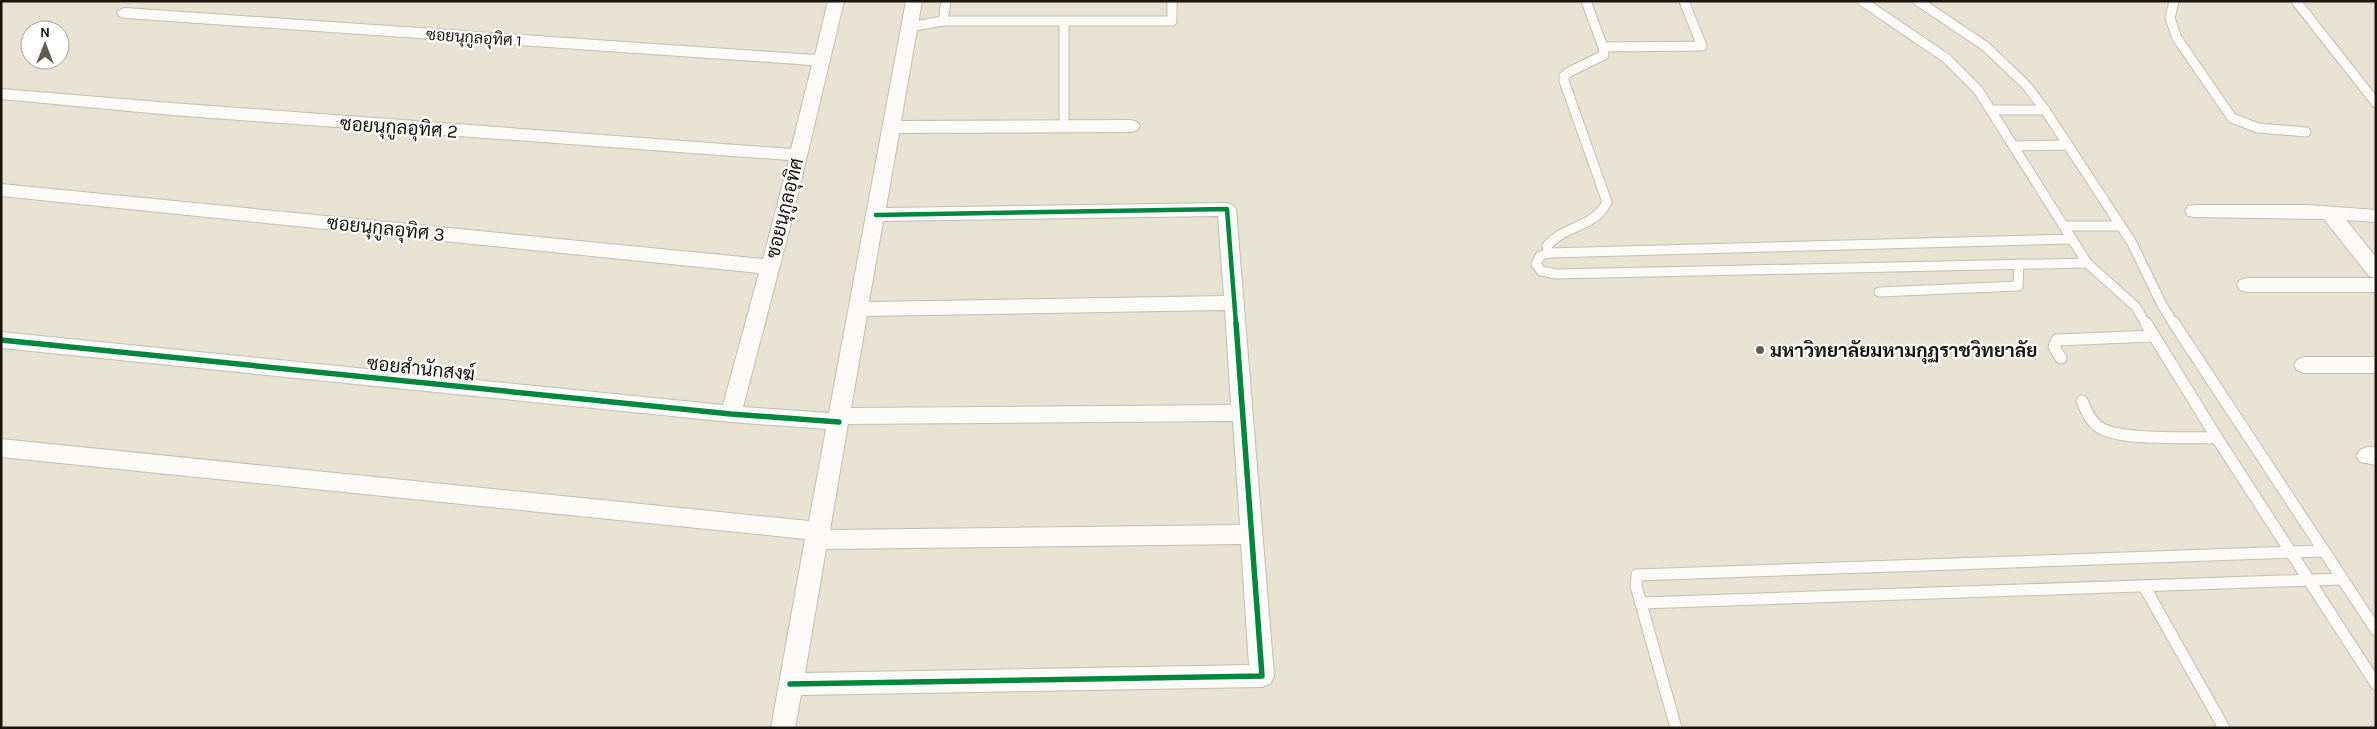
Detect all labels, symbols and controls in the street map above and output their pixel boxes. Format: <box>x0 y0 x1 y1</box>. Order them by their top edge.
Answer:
north arrow <box>20 20 70 70</box>
text: N <box>40 24 50 41</box>
street label: ซอยนุกูลอุทิศ 1 <box>425 25 522 52</box>
street label: ซอยนุกูลอุทิศ 2 <box>339 113 459 145</box>
street label: ซอยนุกูลอุทิศ <box>762 156 810 261</box>
street label: ซอยนุกูลอุทิศ 3 <box>326 212 446 248</box>
place label: มหาวิทยาลัยมหามกุฏราชวิทยาลัย <box>1770 339 2037 365</box>
marker: มหาวิทยาลัยมหามกุฏราชวิทยาลัย <box>1754 344 1766 356</box>
street label: ซอยสำนักสงฆ์ <box>366 350 476 386</box>

